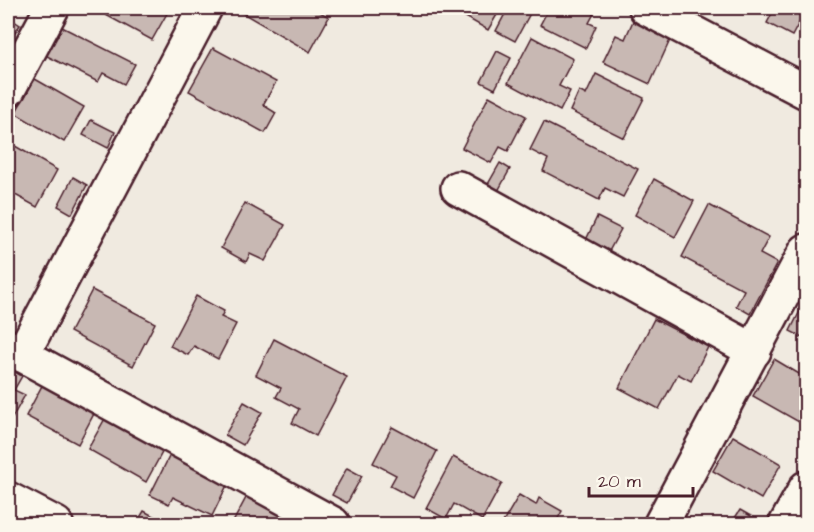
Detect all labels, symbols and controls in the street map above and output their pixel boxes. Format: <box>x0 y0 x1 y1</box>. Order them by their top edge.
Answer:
scale bar <box>589 460 692 498</box>
text: 20 m <box>598 469 641 494</box>

